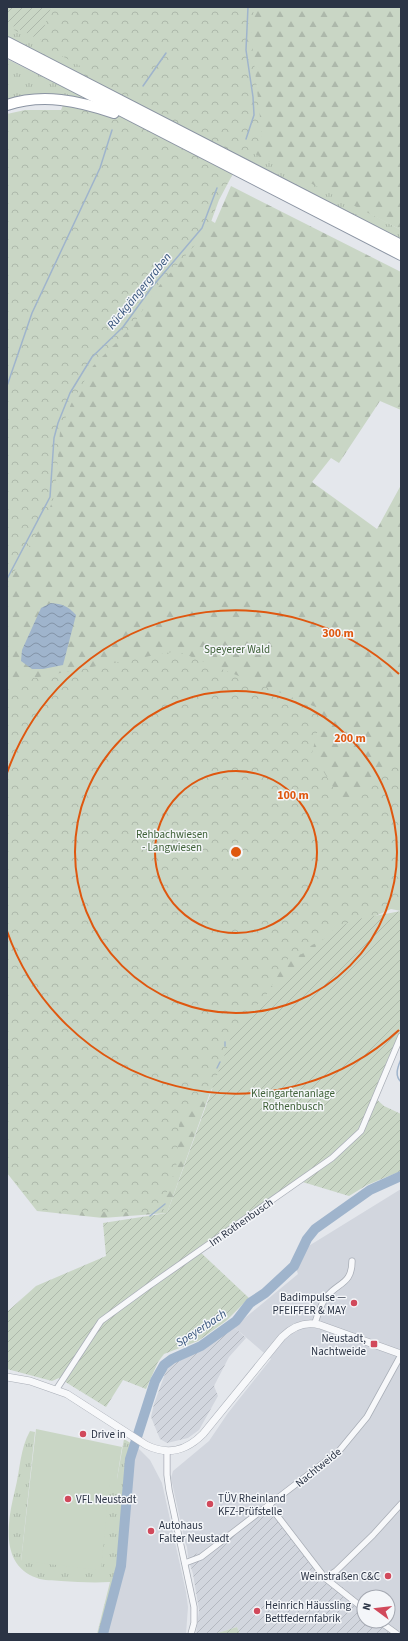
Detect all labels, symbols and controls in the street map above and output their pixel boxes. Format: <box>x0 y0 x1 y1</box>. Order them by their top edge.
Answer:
water label: Rückgängergraben <box>103 249 176 333</box>
text: 300 m <box>322 625 354 642</box>
park label: Speyerer Wald <box>204 642 270 657</box>
text: 200 m <box>334 730 366 747</box>
text: 100 m <box>277 787 309 804</box>
park label: Rehbachwiesen - Langwiesen <box>136 827 208 855</box>
centre of rings <box>229 845 243 859</box>
park label: Kleingartenanlage Rothenbusch <box>251 1086 335 1114</box>
street label: Im Rothenbusch <box>206 1195 276 1250</box>
place label: Badimpulse — PFEIFFER & MAY <box>273 1290 347 1318</box>
marker: Badimpulse — PFEIFFER & MAY <box>349 1298 359 1308</box>
water label: Speyerbach <box>172 1306 230 1351</box>
place label: Neustadt, Nachtweide <box>311 1331 367 1359</box>
marker: Neustadt, Nachtweide <box>369 1339 379 1349</box>
place label: Drive in <box>91 1427 126 1442</box>
marker: Drive in <box>78 1429 88 1439</box>
street label: Nachtweide <box>292 1444 345 1491</box>
place label: TÜV Rheinland KFZ-Prüfstelle <box>218 1491 286 1519</box>
place label: VFL Neustadt <box>76 1492 137 1507</box>
marker: VFL Neustadt <box>63 1494 73 1504</box>
marker: TÜV Rheinland KFZ-Prüfstelle <box>205 1499 215 1509</box>
place label: Autohaus Falter Neustadt <box>159 1518 230 1546</box>
marker: Autohaus Falter Neustadt <box>146 1526 156 1536</box>
place label: Weinstraßen C&C <box>301 1569 380 1584</box>
marker: Weinstraßen C&C <box>383 1571 393 1581</box>
north arrow <box>356 1589 396 1629</box>
place label: Heinrich Häussling Bettfedernfabrik <box>265 1598 352 1626</box>
text: N <box>359 1601 375 1612</box>
marker: Heinrich Häussling Bettfedernfabrik <box>252 1606 262 1616</box>

